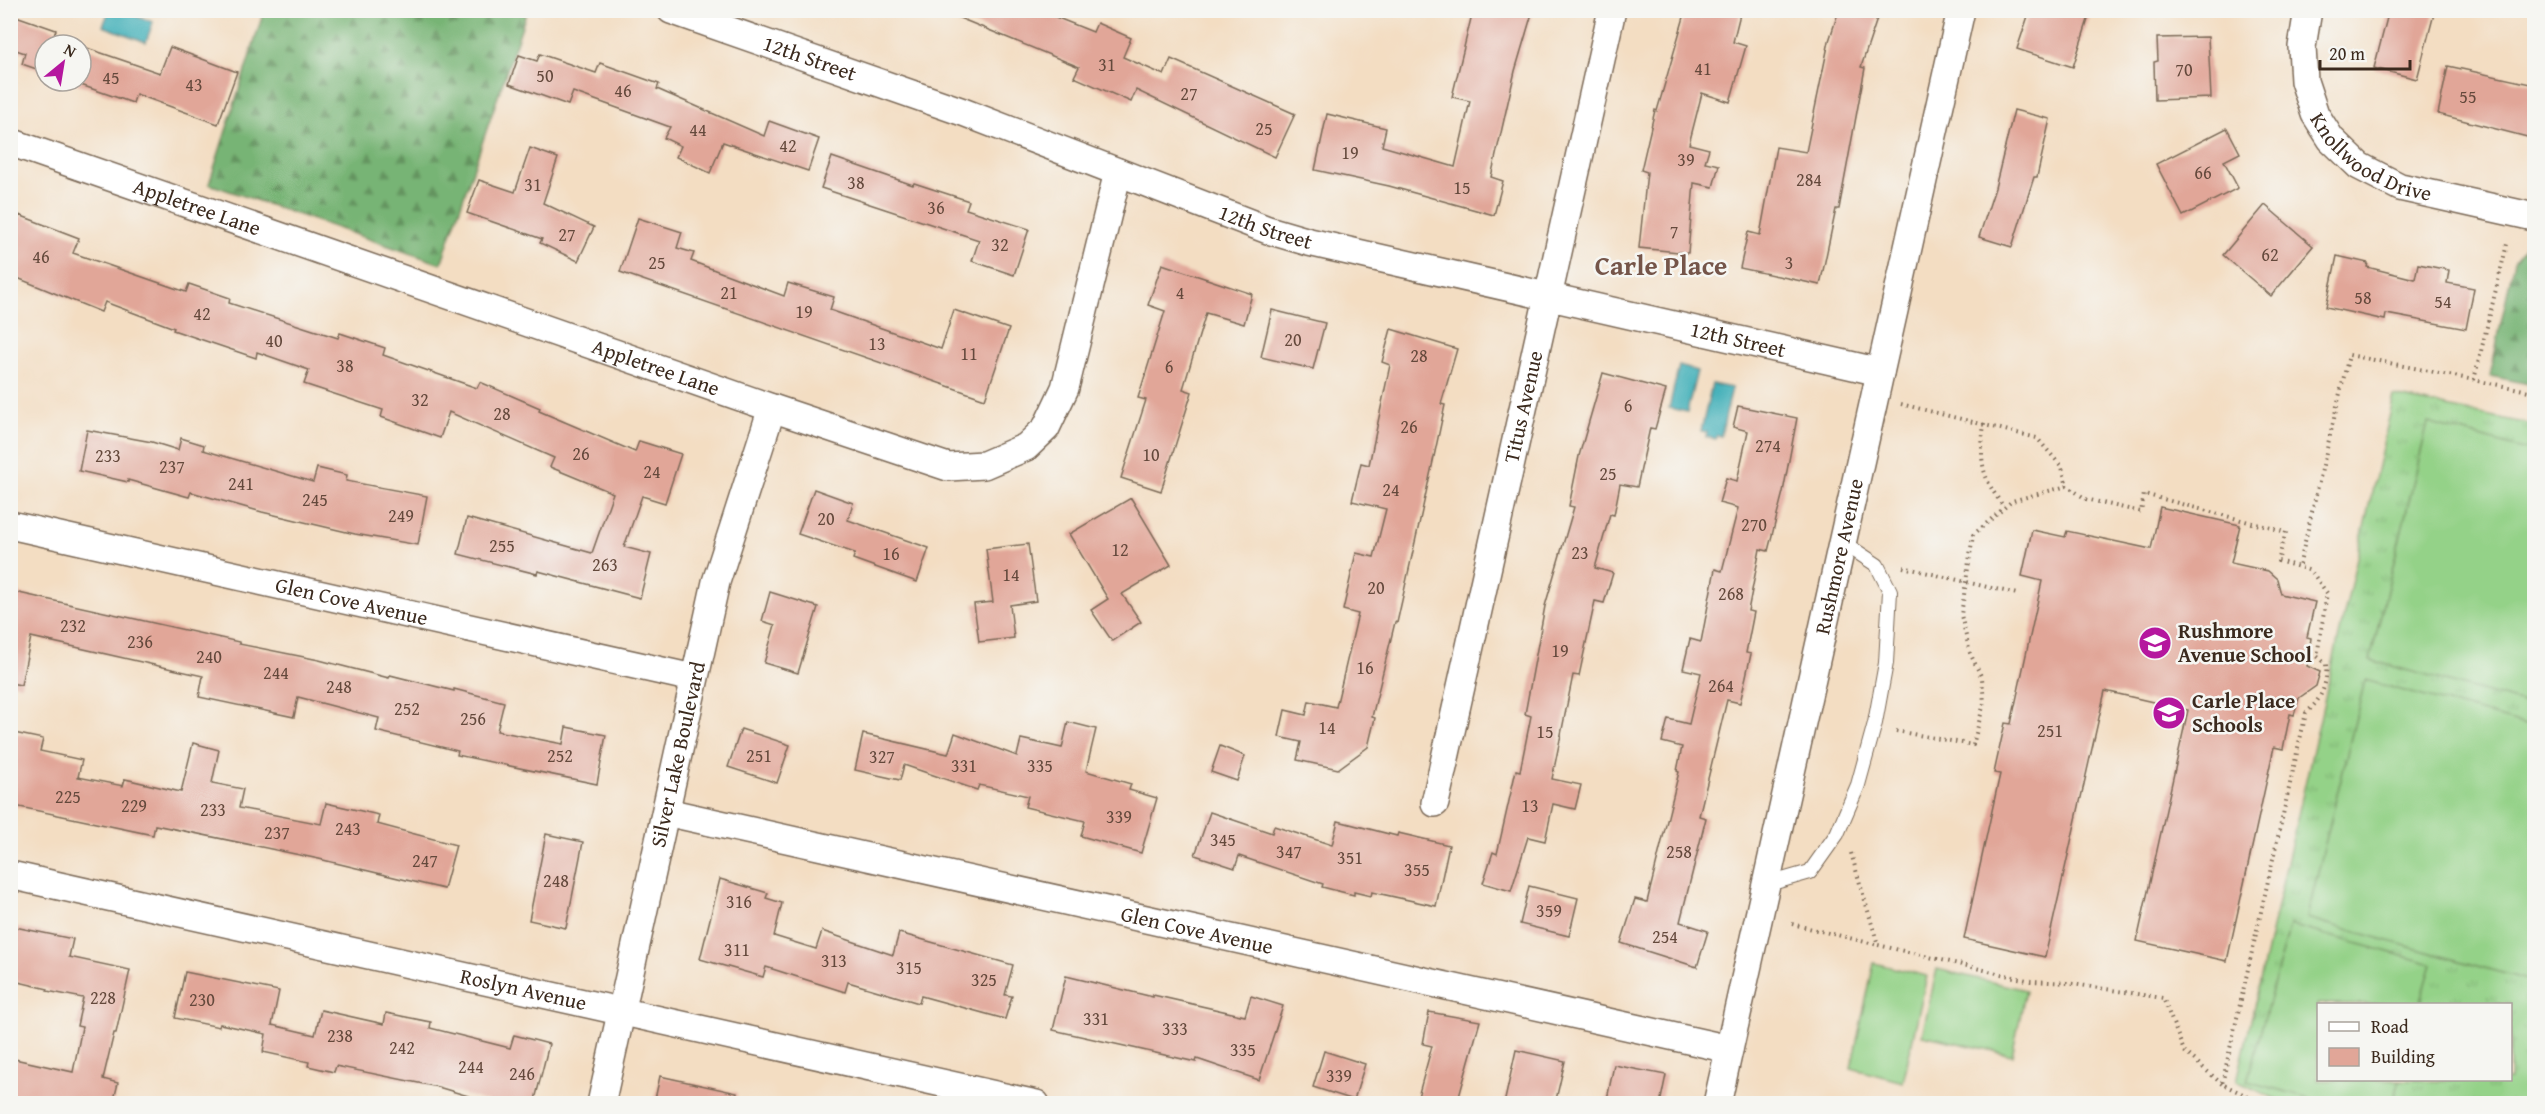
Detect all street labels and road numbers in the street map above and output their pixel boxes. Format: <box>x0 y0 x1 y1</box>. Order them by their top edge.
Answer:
street label: 12th Street <box>759 27 862 89</box>
street label: Knollwood Drive <box>2303 106 2435 209</box>
street label: Appletree Lane <box>129 170 265 243</box>
street label: 12th Street <box>1214 196 1317 257</box>
street label: 12th Street <box>1687 313 1790 365</box>
street label: Appletree Lane <box>588 330 724 404</box>
street label: Titus Avenue <box>1495 347 1551 466</box>
street label: Rushmore Avenue <box>1806 475 1871 637</box>
street label: Glen Cove Avenue <box>272 569 431 633</box>
street label: Silver Lake Boulevard <box>642 658 713 850</box>
street label: Glen Cove Avenue <box>1118 898 1276 962</box>
street label: Roslyn Avenue <box>457 960 590 1018</box>

